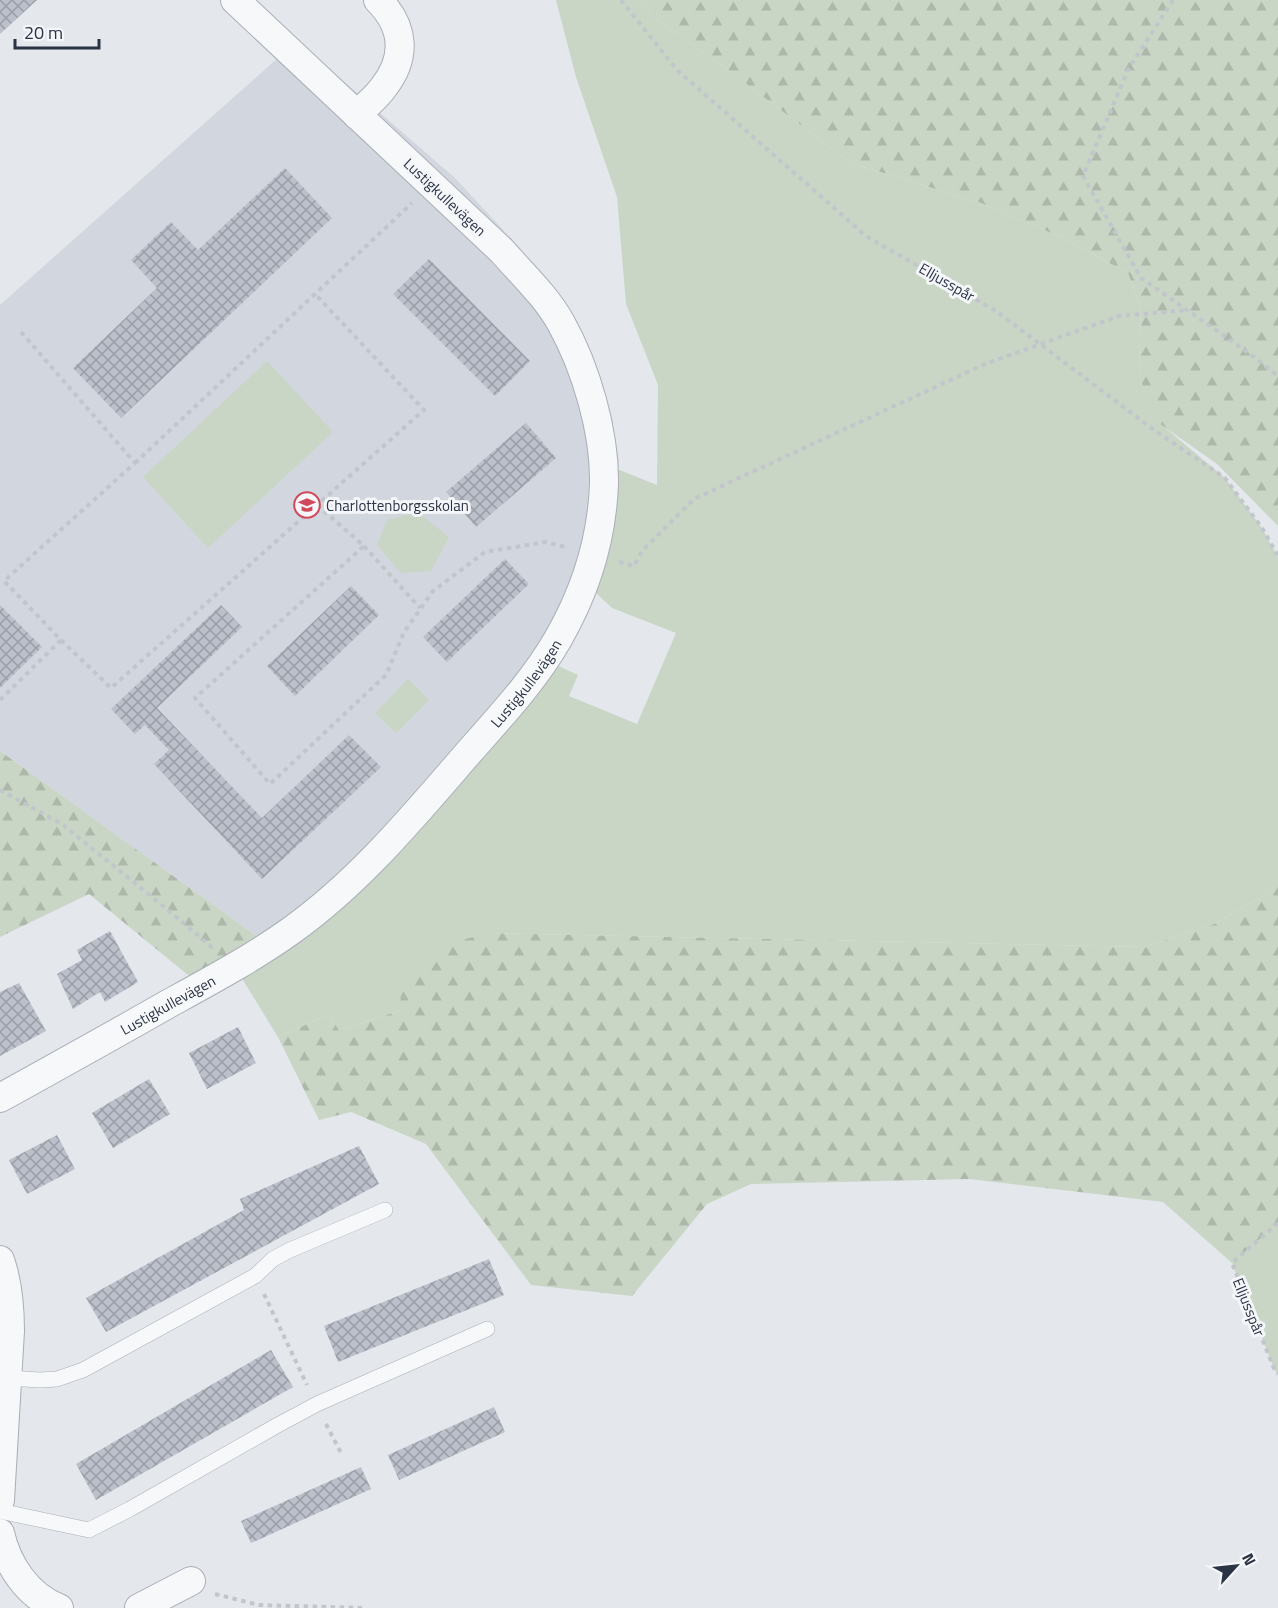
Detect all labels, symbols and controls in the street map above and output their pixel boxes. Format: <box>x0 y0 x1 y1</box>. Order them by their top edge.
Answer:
scale bar <box>15 12 99 50</box>
text: 20 m <box>24 19 63 46</box>
street label: Lustigkullevägen <box>398 153 492 241</box>
street label: Elljusspår <box>915 257 979 307</box>
school or university icon: Charlottenborgsskolan <box>292 490 322 520</box>
place label: Charlottenborgsskolan <box>326 494 469 517</box>
street label: Lustigkullevägen <box>485 635 567 732</box>
street label: Lustigkullevägen <box>116 969 220 1040</box>
street label: Elljusspår <box>1227 1274 1271 1340</box>
north arrow <box>1206 1536 1266 1596</box>
text: N <box>1236 1549 1263 1570</box>

